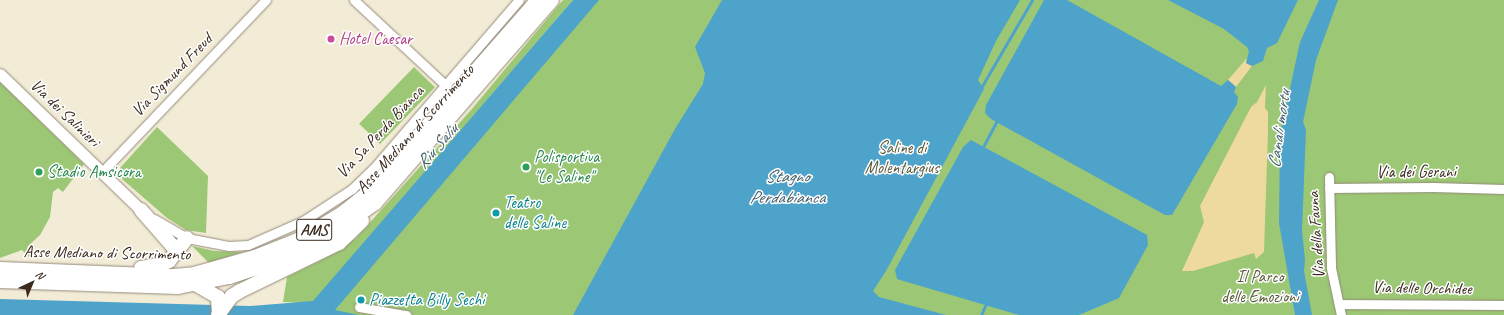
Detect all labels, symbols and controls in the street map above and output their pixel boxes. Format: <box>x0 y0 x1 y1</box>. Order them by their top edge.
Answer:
street label: Via Sigmund Freud <box>127 29 217 121</box>
place label: Hotel Caesar <box>339 29 413 49</box>
marker: Hotel Caesar <box>326 34 336 44</box>
street label: Asse Mediano di Scorrimento <box>352 61 478 197</box>
street label: Via dei Salinieri <box>26 75 104 151</box>
street label: Via Sa Perda Bianca <box>332 82 428 182</box>
water label: Canali mortu <box>1263 89 1295 169</box>
water label: Riu Saliu <box>411 119 463 173</box>
park label: Saline di Molentargius <box>865 138 939 178</box>
place label: Polisportiva "Le Saline" <box>534 147 599 187</box>
place label: Stadio Amsicora <box>47 162 141 182</box>
marker: Polisportiva "Le Saline" <box>521 162 531 172</box>
street label: Via dei Gerani <box>1376 162 1456 182</box>
water label: Stagno Perdabianca <box>749 166 825 208</box>
marker: Stadio Amsicora <box>34 167 44 177</box>
street label: Via della Fauna <box>1303 191 1329 279</box>
place label: Teatro delle Saline <box>504 193 566 233</box>
marker: Teatro delle Saline <box>491 208 501 218</box>
road number: AMS <box>296 216 332 244</box>
street label: Asse Mediano di Scorrimento <box>24 241 190 265</box>
north arrow <box>12 263 52 303</box>
text: N <box>33 267 48 282</box>
park label: Il Parco delle Emozioni <box>1221 267 1299 307</box>
street label: Via delle Orchidee <box>1372 277 1472 299</box>
place label: Piazzetta Billy Sechi <box>369 290 484 310</box>
marker: Piazzetta Billy Sechi <box>356 295 366 305</box>

